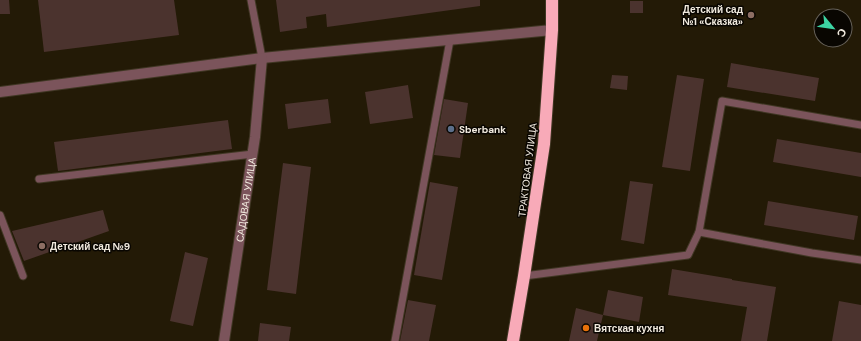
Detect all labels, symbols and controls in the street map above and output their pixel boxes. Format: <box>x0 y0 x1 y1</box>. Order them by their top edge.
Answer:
place label: Детский сад №1 «Сказка» <box>682 3 744 28</box>
north arrow <box>813 8 853 48</box>
marker: Детский сад №1 «Сказка» <box>746 10 756 20</box>
text: С <box>834 26 850 40</box>
street label: ТРАКТОВАЯ УЛИЦА <box>515 122 540 218</box>
place label: Sberbank <box>459 123 506 136</box>
marker: Sberbank <box>446 124 456 134</box>
street label: САДОВАЯ УЛИЦА <box>233 156 259 243</box>
place label: Детский сад №9 <box>50 240 130 253</box>
marker: Детский сад №9 <box>37 241 47 251</box>
place label: Вятская кухня <box>594 322 664 335</box>
marker: Вятская кухня <box>581 323 591 333</box>

